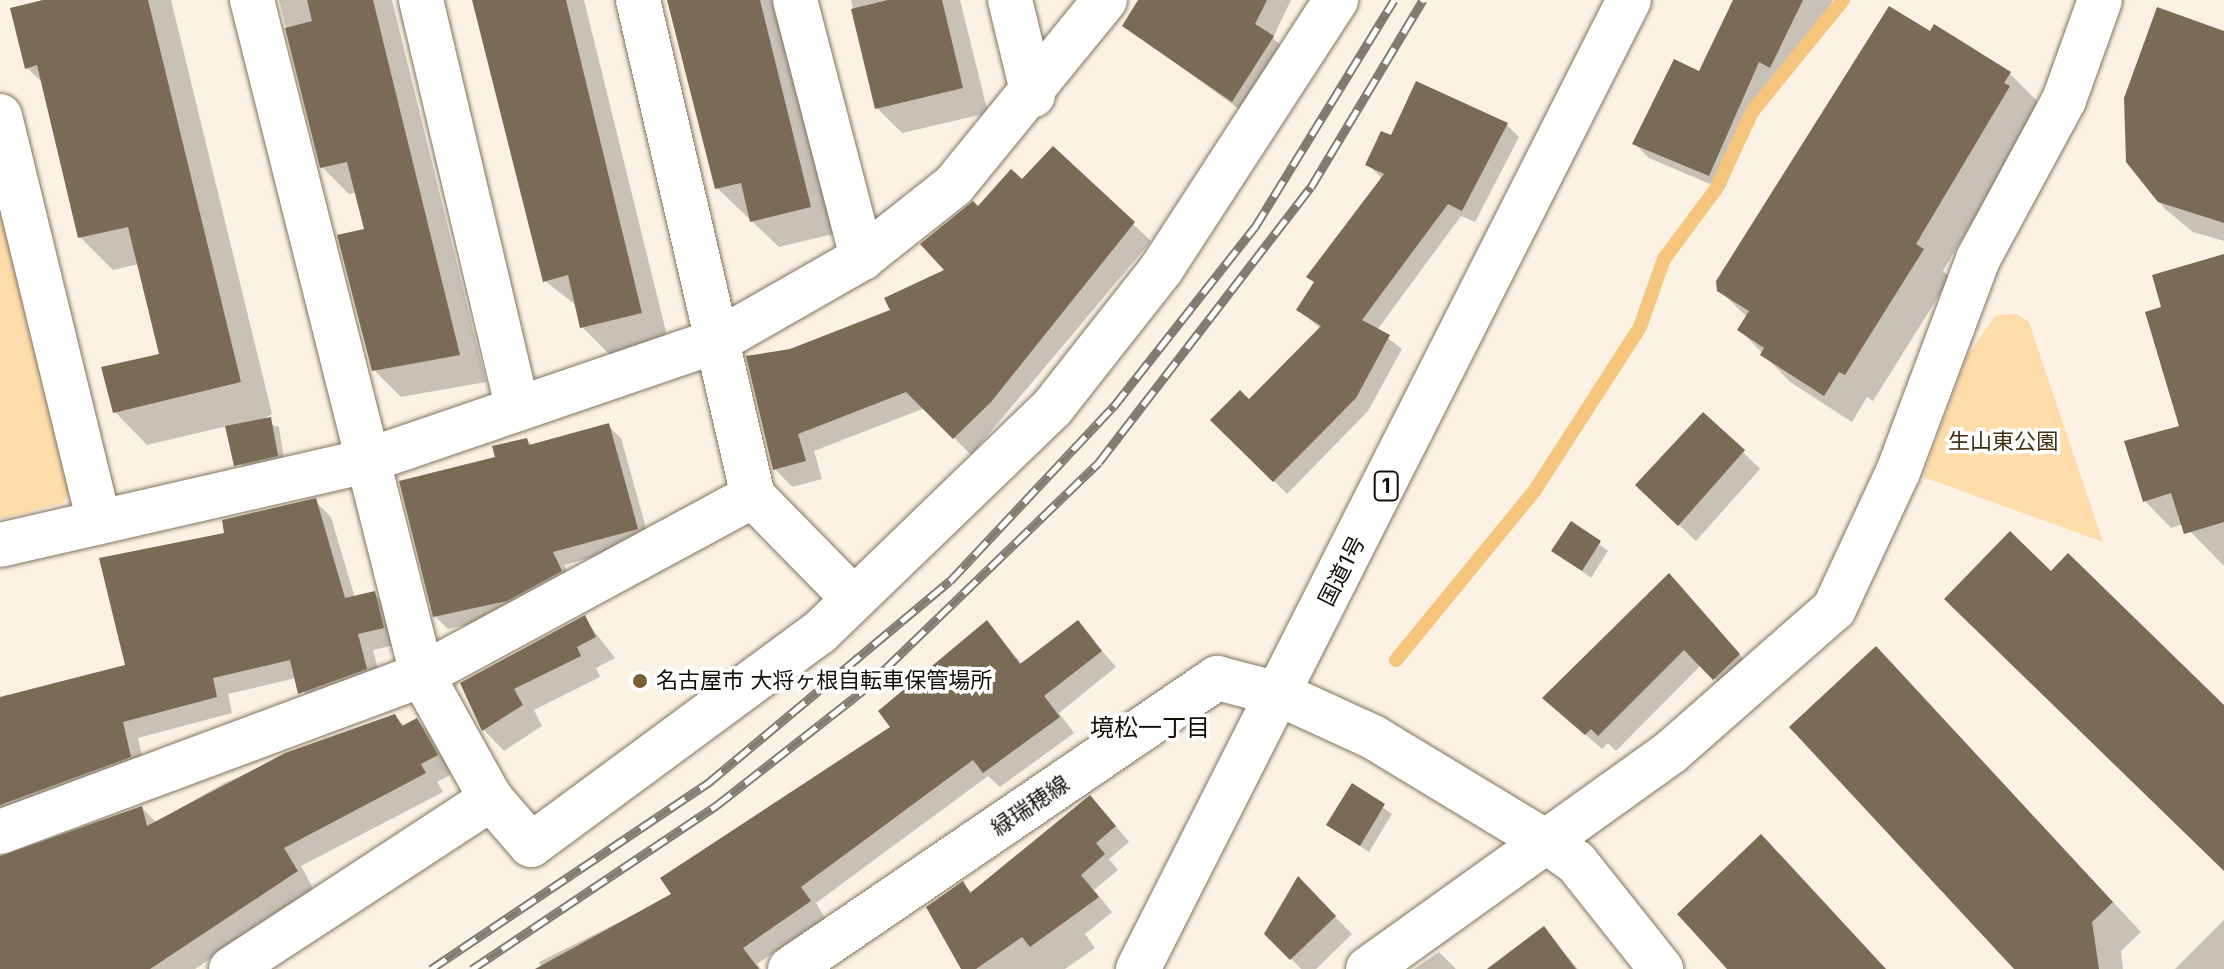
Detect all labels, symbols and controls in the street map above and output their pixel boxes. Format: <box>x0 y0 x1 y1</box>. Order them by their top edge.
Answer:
park label: 生山東公園 <box>1948 429 2058 455</box>
road number: 1 <box>1372 470 1400 502</box>
street label: 国道1号 <box>1313 532 1371 610</box>
place label: 名古屋市 大将ヶ根自転車保管場所 <box>656 668 992 694</box>
marker: 名古屋市 大将ヶ根自転車保管場所 <box>631 672 649 690</box>
district label: 境松一丁目 <box>1090 714 1210 742</box>
street label: 緑瑞穂線 <box>986 770 1074 842</box>

